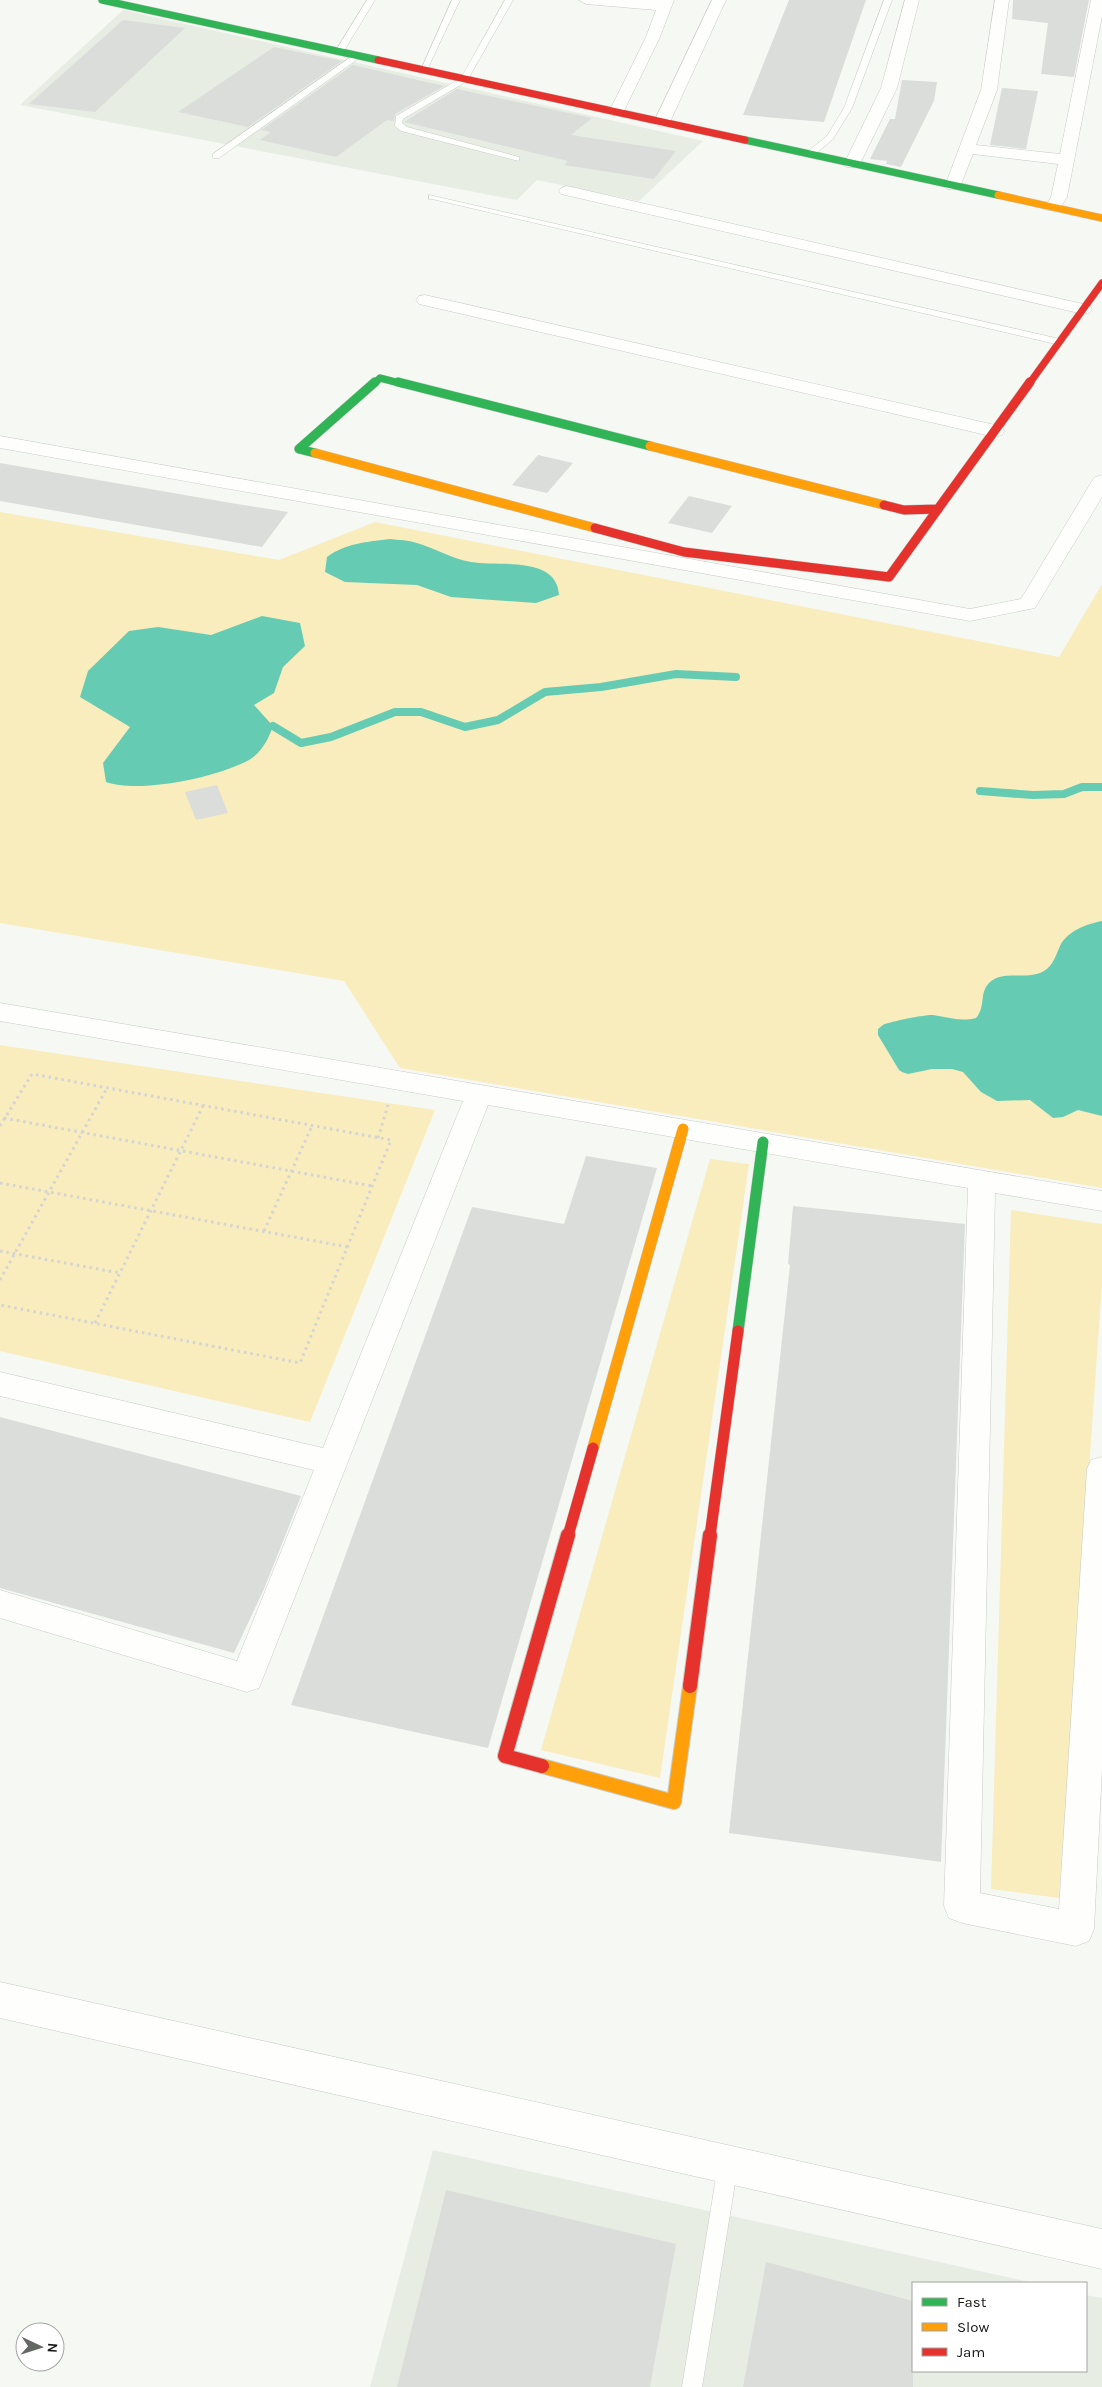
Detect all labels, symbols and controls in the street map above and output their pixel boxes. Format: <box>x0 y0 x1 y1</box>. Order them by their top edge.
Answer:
legend <box>912 2282 1087 2372</box>
text: Fast <box>957 2293 987 2311</box>
text: Slow <box>957 2318 989 2336</box>
north arrow <box>15 2322 65 2372</box>
text: N <box>44 2342 61 2353</box>
text: Jam <box>957 2343 985 2361</box>

